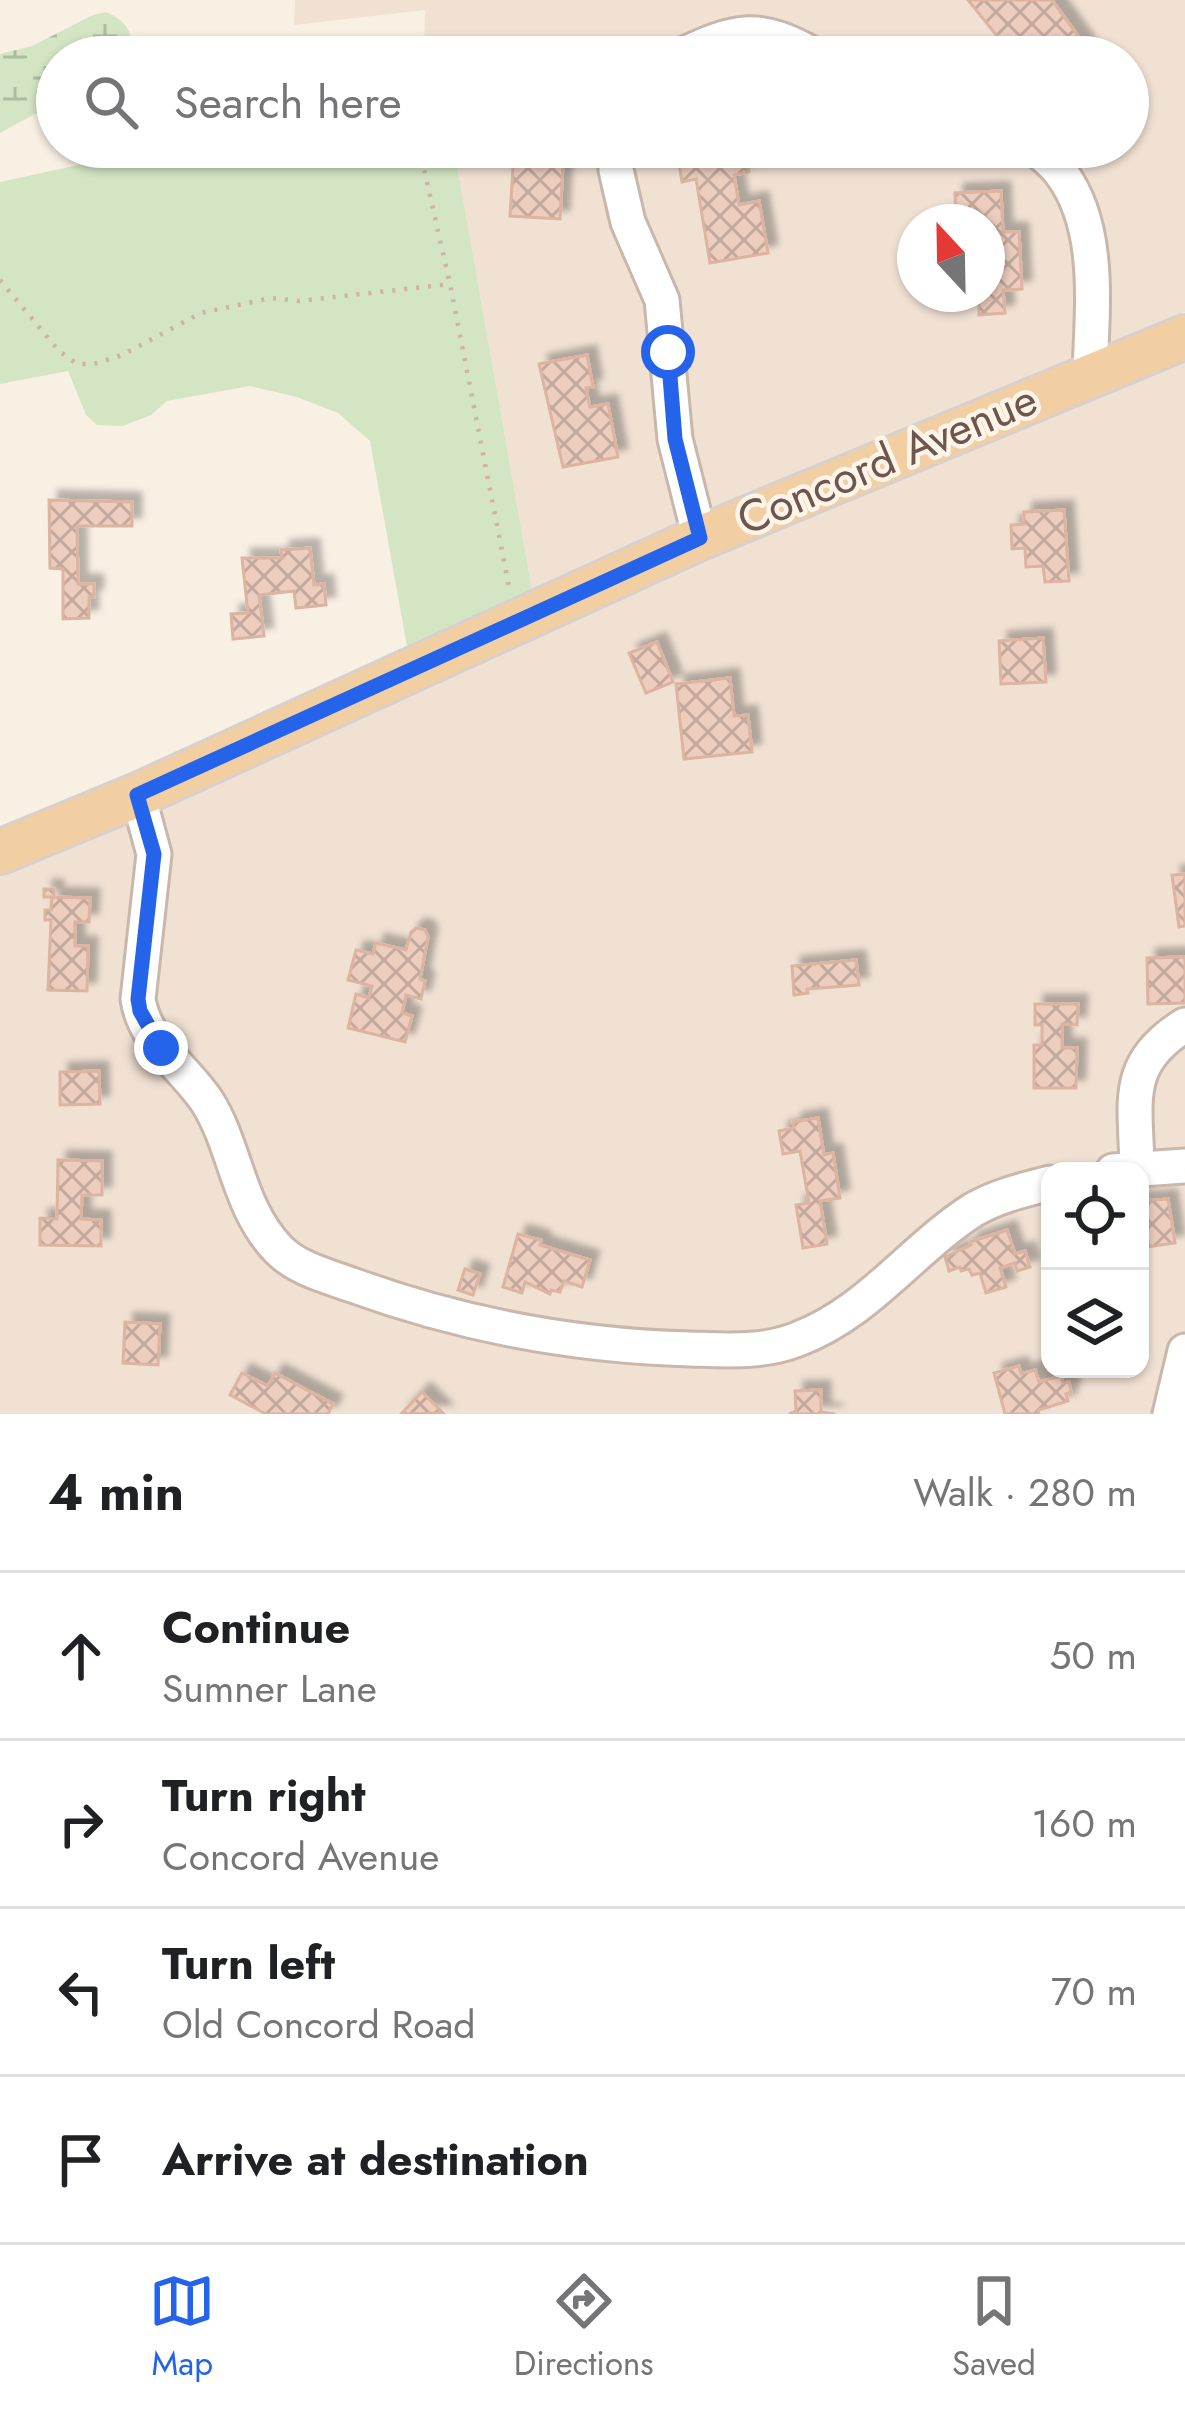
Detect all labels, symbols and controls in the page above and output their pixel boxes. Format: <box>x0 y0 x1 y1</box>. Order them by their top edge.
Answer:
search box <box>36 36 1149 168</box>
icon: search <box>78 69 144 135</box>
text: Search here <box>174 70 402 135</box>
north arrow <box>897 204 1005 312</box>
route start <box>641 325 695 379</box>
street label: Concord Avenue <box>727 367 1047 551</box>
route end <box>134 1021 188 1075</box>
map controls <box>1041 1162 1149 1378</box>
button: locate <box>1041 1162 1149 1270</box>
button: layers <box>1041 1270 1149 1378</box>
text: 4 min <box>48 1455 184 1529</box>
text: Walk · 280 m <box>913 1464 1137 1521</box>
text: Continue <box>162 1595 350 1660</box>
icon: ahead <box>48 1623 114 1689</box>
text: 50 m <box>1049 1627 1137 1684</box>
text: Sumner Lane <box>162 1660 377 1717</box>
text: Turn right <box>162 1763 366 1828</box>
icon: right <box>48 1791 114 1857</box>
text: 160 m <box>1031 1795 1137 1852</box>
text: Concord Avenue <box>162 1828 439 1885</box>
text: Turn left <box>162 1931 335 1996</box>
icon: left <box>48 1959 114 2025</box>
text: 70 m <box>1051 1963 1137 2020</box>
text: Old Concord Road <box>162 1996 476 2053</box>
icon: arrive <box>48 2127 114 2193</box>
text: Arrive at destination <box>162 2127 589 2192</box>
tab: Map <box>149 2268 215 2387</box>
tab: Directions <box>514 2268 654 2387</box>
tab: Saved <box>952 2268 1036 2387</box>

